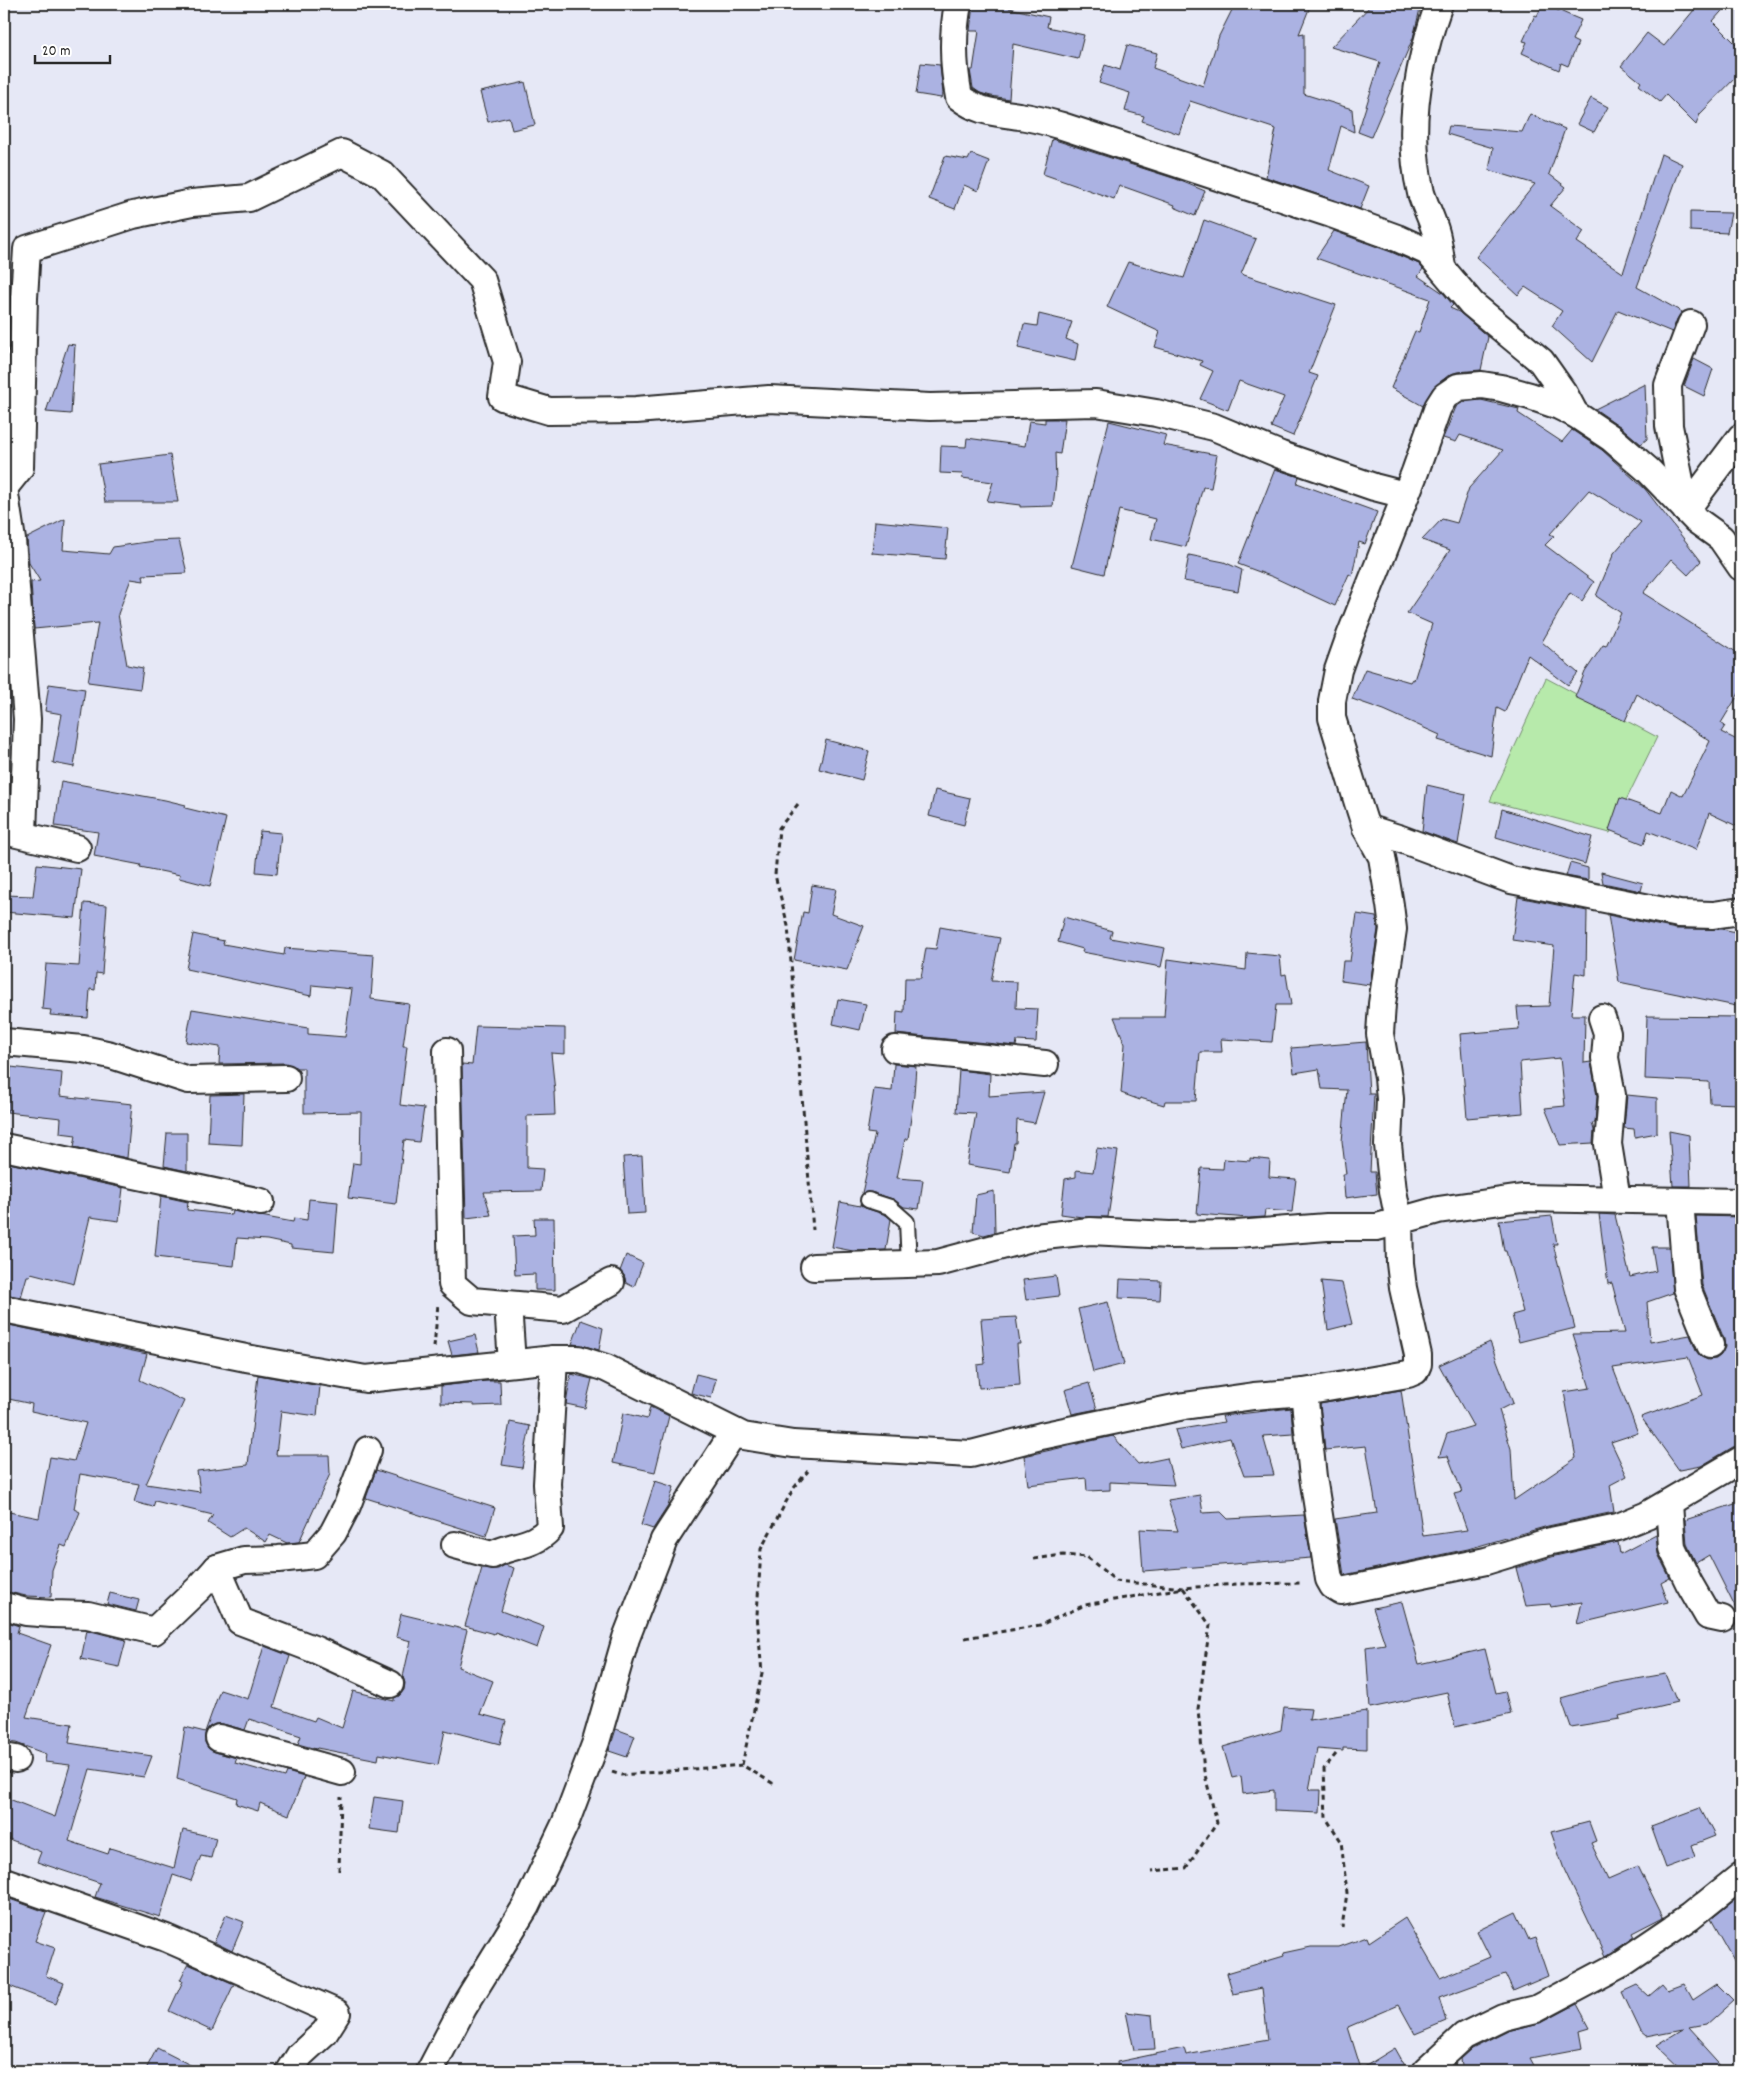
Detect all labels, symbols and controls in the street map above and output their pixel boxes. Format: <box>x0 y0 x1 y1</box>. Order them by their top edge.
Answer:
scale bar <box>35 32 110 64</box>
text: 20 m <box>42 41 70 63</box>

